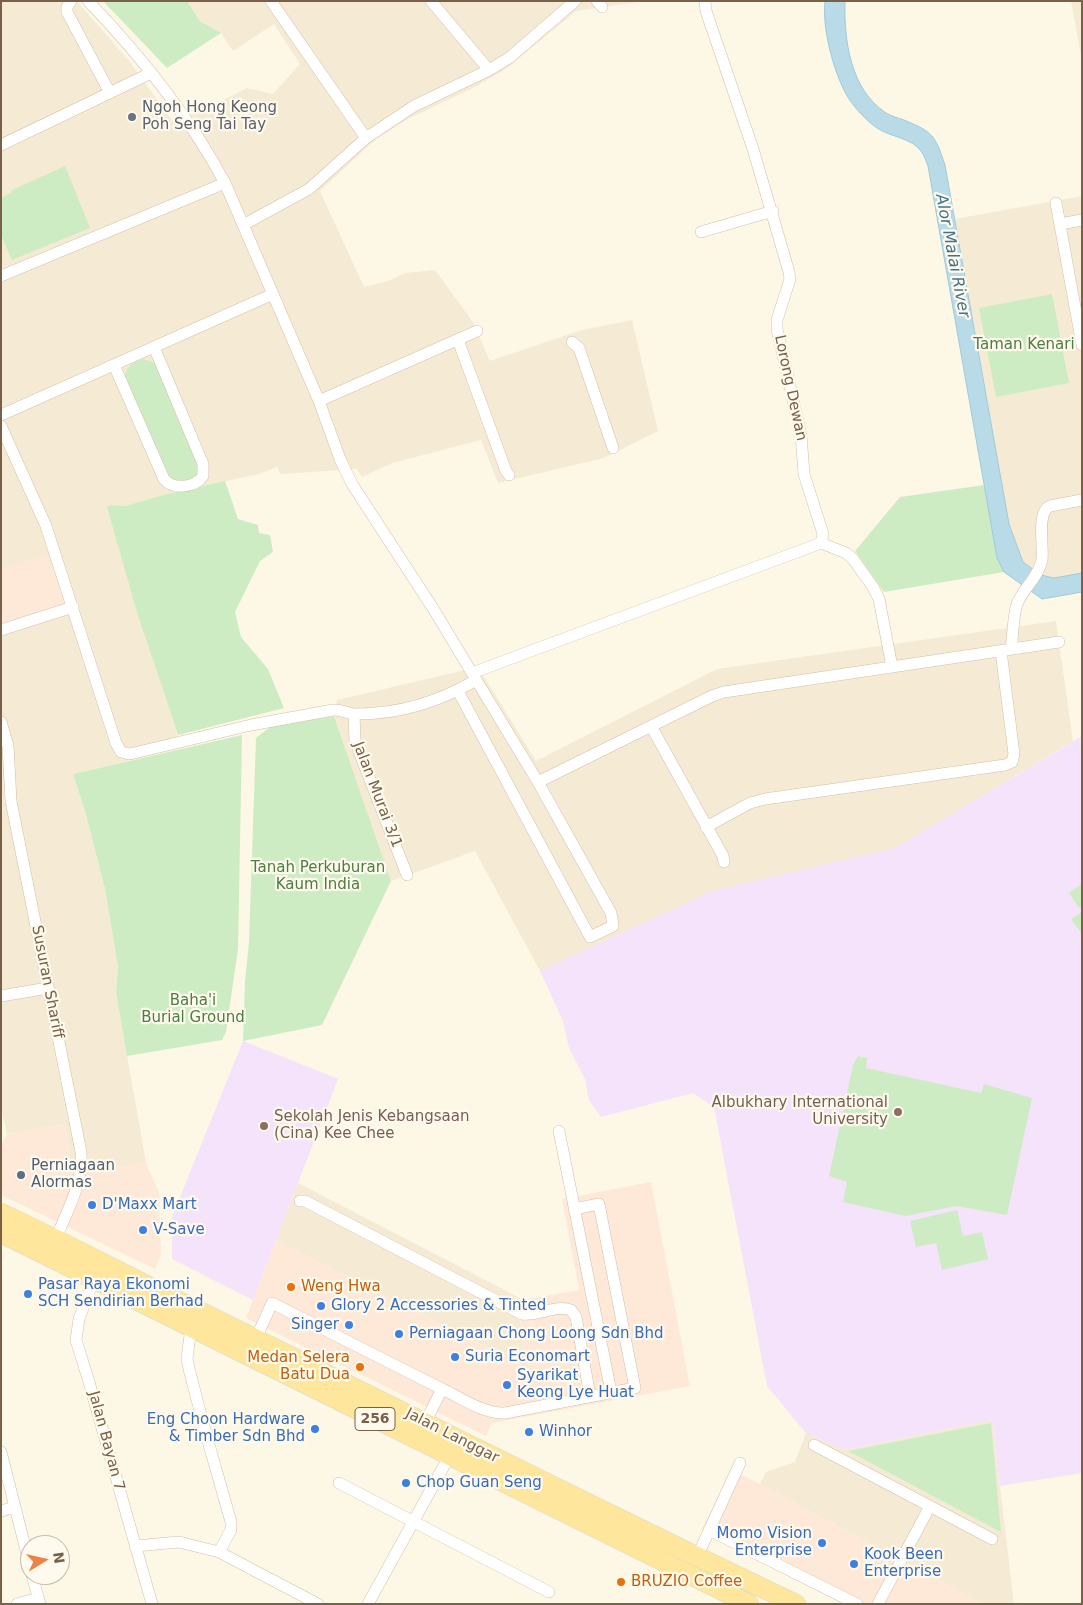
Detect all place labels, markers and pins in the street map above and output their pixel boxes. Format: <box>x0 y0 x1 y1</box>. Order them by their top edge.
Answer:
place label: Ngoh Hong Keong Poh Seng Tai Tay <box>142 99 277 134</box>
marker: Ngoh Hong Keong Poh Seng Tai Tay <box>126 111 138 123</box>
place label: Albukhary International University <box>712 1094 888 1129</box>
marker: Albukhary International University <box>892 1106 904 1118</box>
place label: Sekolah Jenis Kebangsaan (Cina) Kee Chee <box>274 1108 469 1143</box>
marker: Sekolah Jenis Kebangsaan (Cina) Kee Chee <box>258 1120 270 1132</box>
place label: Perniagaan Alormas <box>31 1157 115 1192</box>
marker: Perniagaan Alormas <box>15 1169 27 1181</box>
place label: D'Maxx Mart <box>102 1196 197 1214</box>
marker: D'Maxx Mart <box>86 1199 98 1211</box>
place label: V-Save <box>153 1221 205 1239</box>
marker: V-Save <box>137 1224 149 1236</box>
place label: Pasar Raya Ekonomi SCH Sendirian Berhad <box>38 1276 203 1311</box>
place label: Weng Hwa <box>301 1278 381 1296</box>
marker: Weng Hwa <box>285 1281 297 1293</box>
marker: Pasar Raya Ekonomi SCH Sendirian Berhad <box>22 1288 34 1300</box>
place label: Glory 2 Accessories & Tinted <box>331 1297 546 1315</box>
marker: Glory 2 Accessories & Tinted <box>315 1300 327 1312</box>
place label: Singer <box>291 1316 339 1334</box>
marker: Singer <box>343 1319 355 1331</box>
place label: Perniagaan Chong Loong Sdn Bhd <box>409 1325 664 1343</box>
marker: Perniagaan Chong Loong Sdn Bhd <box>393 1328 405 1340</box>
place label: Suria Economart <box>465 1348 590 1366</box>
place label: Medan Selera Batu Dua <box>247 1349 350 1384</box>
marker: Suria Economart <box>449 1351 461 1363</box>
marker: Medan Selera Batu Dua <box>354 1361 366 1373</box>
place label: Syarikat Keong Lye Huat <box>517 1367 634 1402</box>
marker: Syarikat Keong Lye Huat <box>501 1379 513 1391</box>
place label: Eng Choon Hardware & Timber Sdn Bhd <box>147 1411 305 1446</box>
marker: Eng Choon Hardware & Timber Sdn Bhd <box>309 1423 321 1435</box>
place label: Winhor <box>539 1423 592 1441</box>
marker: Winhor <box>523 1426 535 1438</box>
place label: Chop Guan Seng <box>416 1474 542 1492</box>
marker: Chop Guan Seng <box>400 1477 412 1489</box>
place label: Momo Vision Enterprise <box>717 1525 812 1560</box>
marker: Momo Vision Enterprise <box>816 1537 828 1549</box>
place label: Kook Been Enterprise <box>864 1546 943 1581</box>
marker: Kook Been Enterprise <box>848 1558 860 1570</box>
place label: BRUZIO Coffee <box>631 1573 742 1591</box>
marker: BRUZIO Coffee <box>615 1576 627 1588</box>

